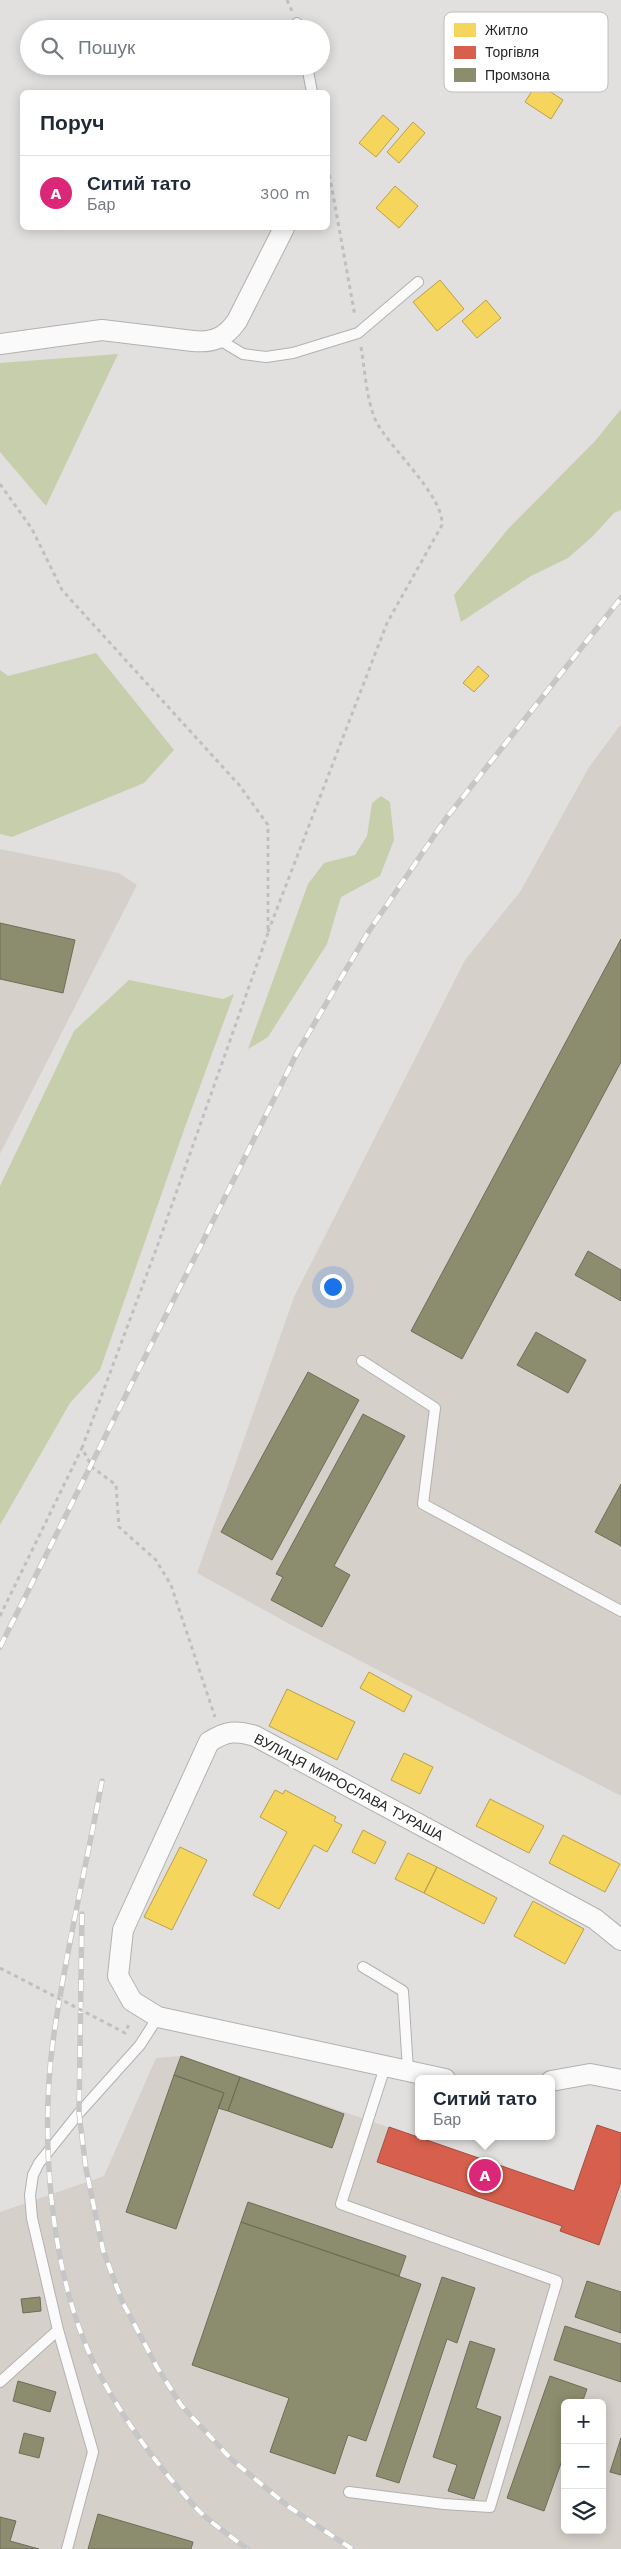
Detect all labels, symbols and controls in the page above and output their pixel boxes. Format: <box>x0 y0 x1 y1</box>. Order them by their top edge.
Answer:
legend <box>444 12 608 92</box>
search box <box>20 20 330 75</box>
text: Житло <box>485 22 528 38</box>
icon: search <box>38 34 66 62</box>
text: Пошук <box>78 36 135 59</box>
text: Торгівля <box>485 44 539 60</box>
text: Промзона <box>485 67 550 83</box>
text: Поруч <box>40 110 104 135</box>
text: Ситий тато <box>87 172 191 195</box>
text: A <box>51 184 61 203</box>
text: 300 m <box>260 184 310 203</box>
text: Бар <box>87 195 115 214</box>
your location <box>320 1274 346 1300</box>
street label: ВУЛИЦЯ МИРОСЛАВА ТУРАША <box>252 1730 447 1844</box>
popup <box>415 2075 555 2140</box>
text: Ситий тато <box>433 2087 537 2110</box>
text: Бар <box>433 2110 461 2129</box>
pin: A <box>469 2156 501 2194</box>
map controls <box>561 2399 606 2534</box>
button: + <box>561 2399 606 2444</box>
button: − <box>561 2444 606 2489</box>
button: layers <box>561 2489 606 2534</box>

